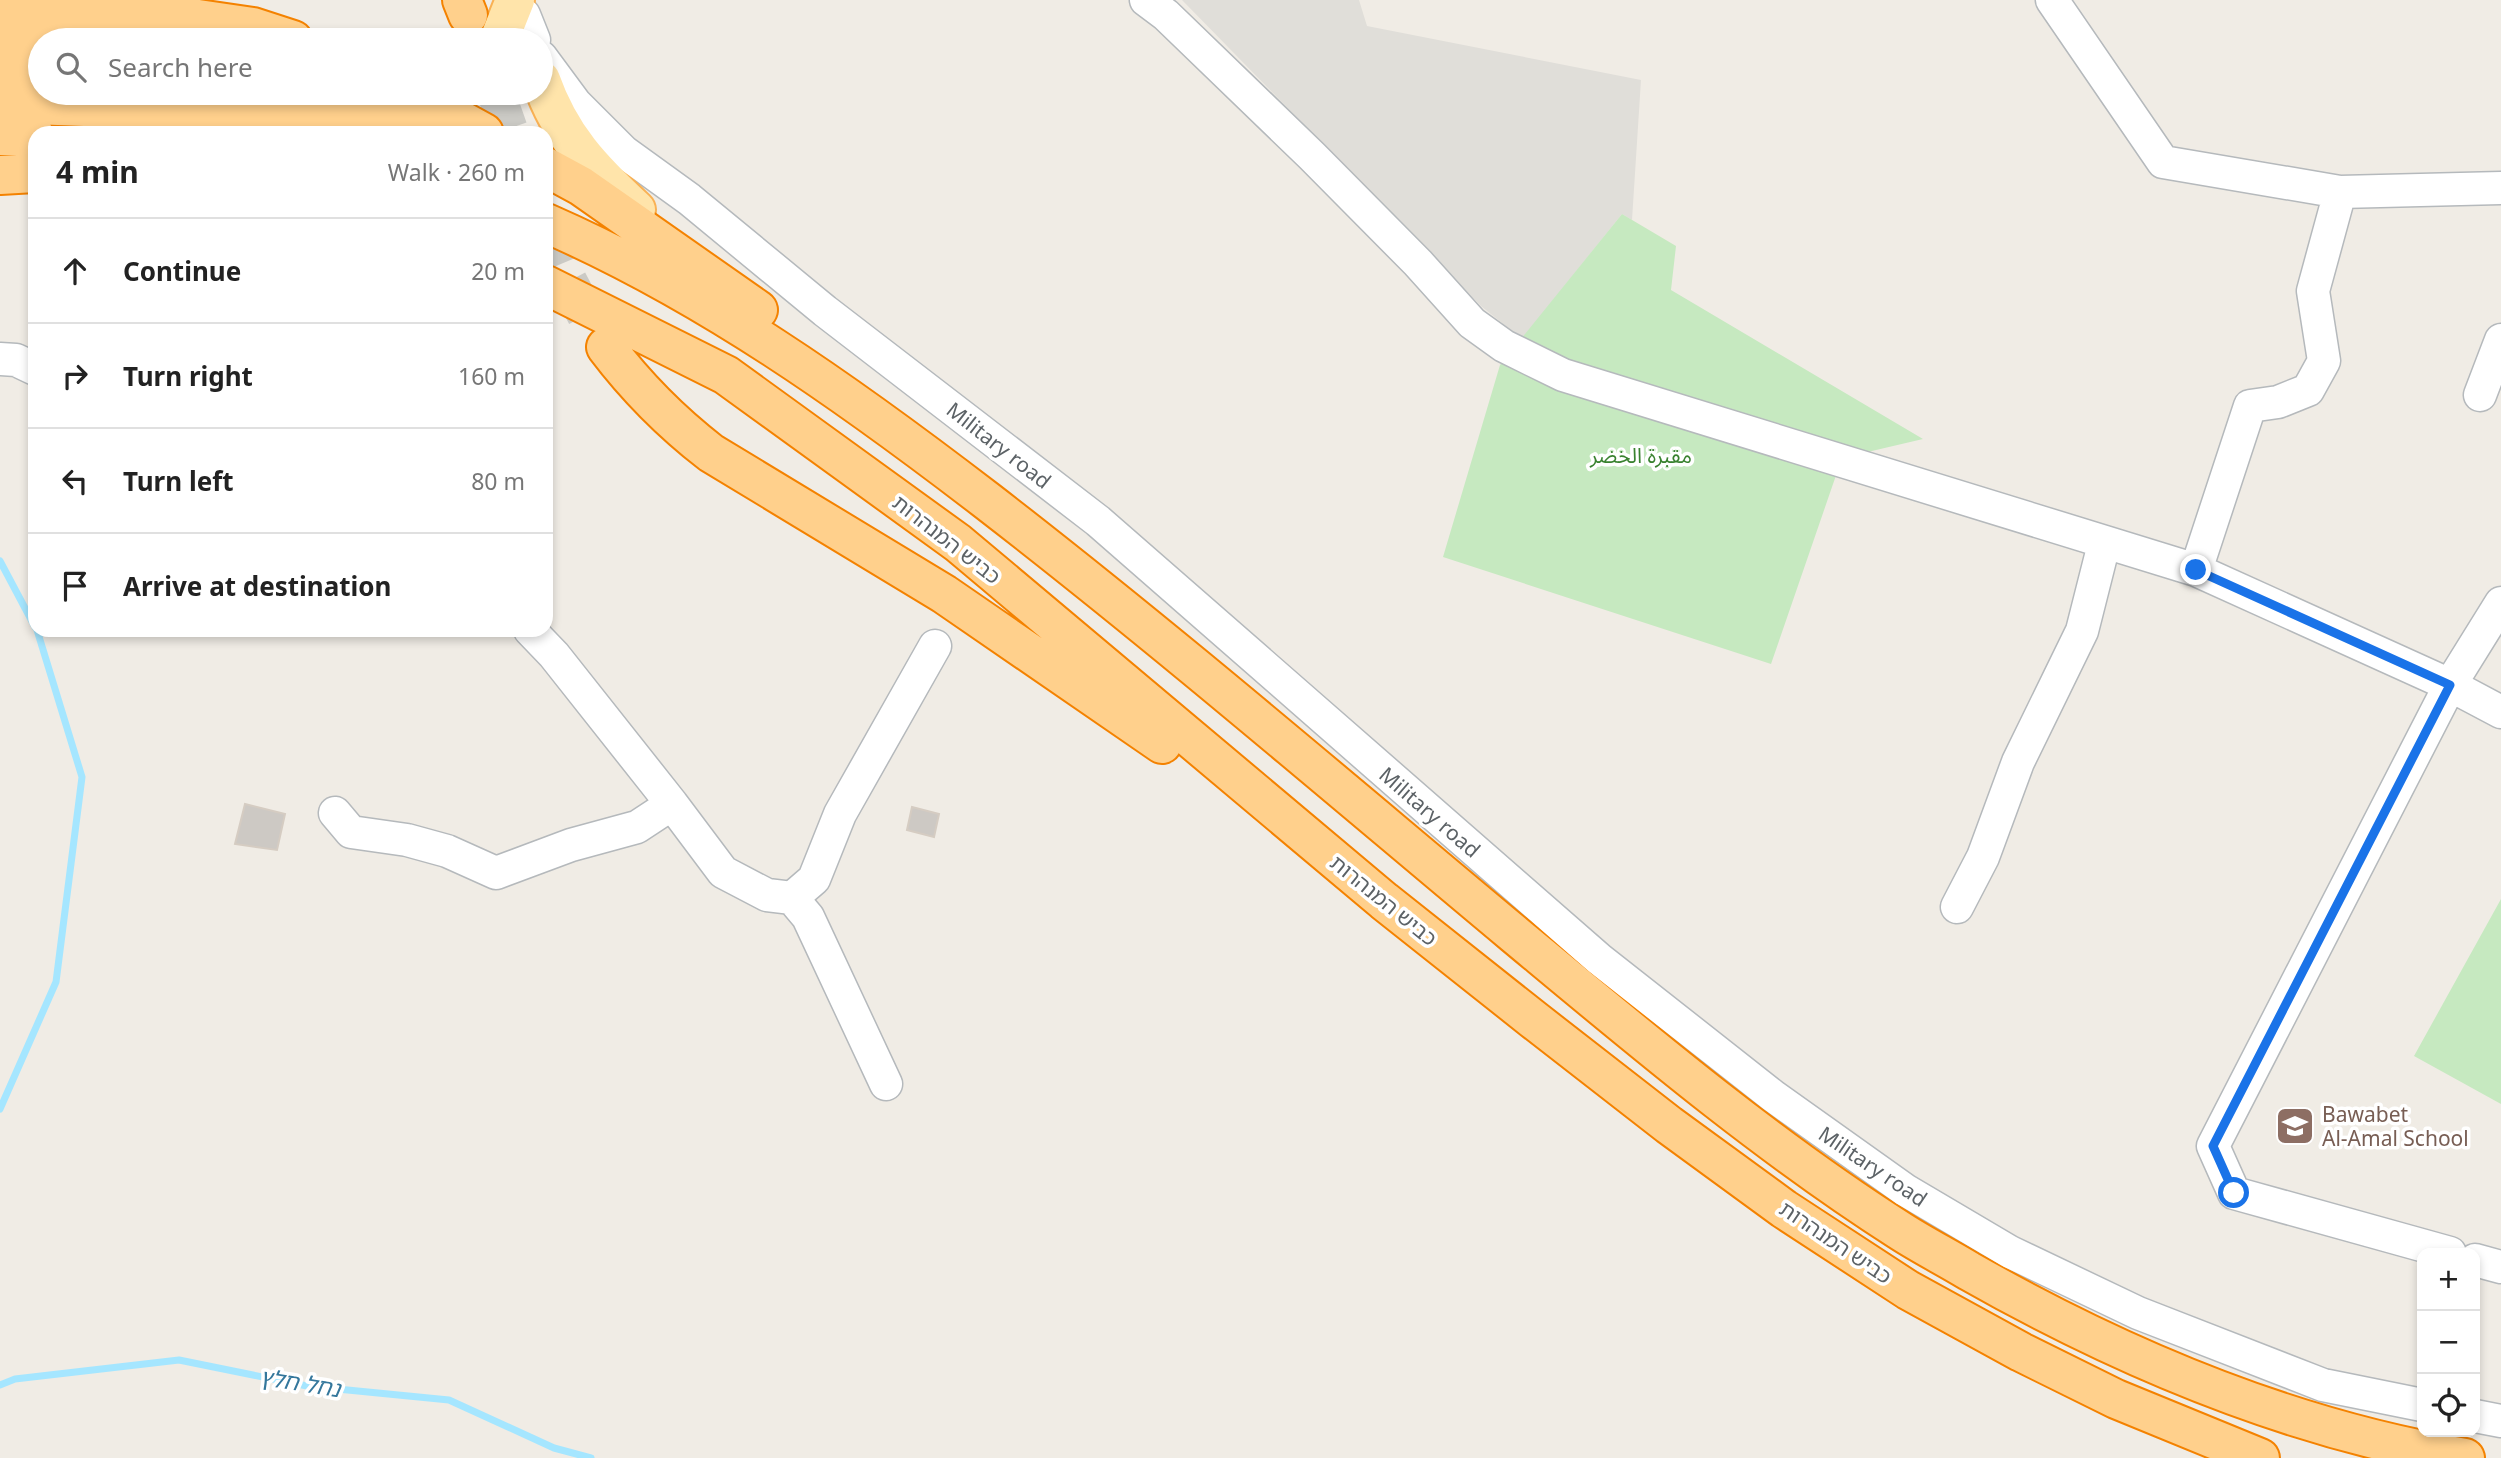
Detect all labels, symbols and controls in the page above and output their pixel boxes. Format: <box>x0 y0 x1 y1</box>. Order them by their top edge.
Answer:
search box <box>28 28 553 105</box>
icon: search <box>52 48 90 86</box>
text: Search here <box>108 49 253 85</box>
text: 4 min <box>56 151 139 192</box>
text: Walk · 260 m <box>388 156 525 188</box>
icon: ahead <box>56 252 94 290</box>
text: Continue <box>123 253 241 289</box>
text: 20 m <box>471 255 525 287</box>
icon: right <box>56 357 94 395</box>
text: Turn right <box>123 358 253 394</box>
text: 160 m <box>458 360 525 392</box>
street label: Military road <box>941 395 1057 495</box>
park label: مقبرة الخضر <box>1589 441 1692 469</box>
icon: left <box>56 462 94 500</box>
text: Turn left <box>123 463 234 499</box>
text: 80 m <box>471 465 525 497</box>
street label: כביש המנהרות <box>887 488 1007 590</box>
route end <box>2180 554 2211 585</box>
icon: arrive <box>56 567 94 605</box>
text: Arrive at destination <box>123 568 392 604</box>
street label: Military road <box>1374 760 1486 864</box>
street label: כביש המנהרות <box>1325 848 1443 952</box>
place label: Bawabet Al-Amal School <box>2322 1100 2469 1152</box>
school or university icon: Bawabet Al-Amal School <box>2274 1105 2316 1147</box>
street label: Military road <box>1813 1119 1933 1213</box>
route start <box>2218 1177 2249 1208</box>
street label: כביש המנהרות <box>1774 1194 1898 1290</box>
map controls <box>2417 1248 2480 1437</box>
button: + <box>2417 1248 2480 1311</box>
button: − <box>2417 1311 2480 1374</box>
water label: נחל חלץ <box>257 1360 345 1405</box>
button: locate <box>2417 1374 2480 1437</box>

